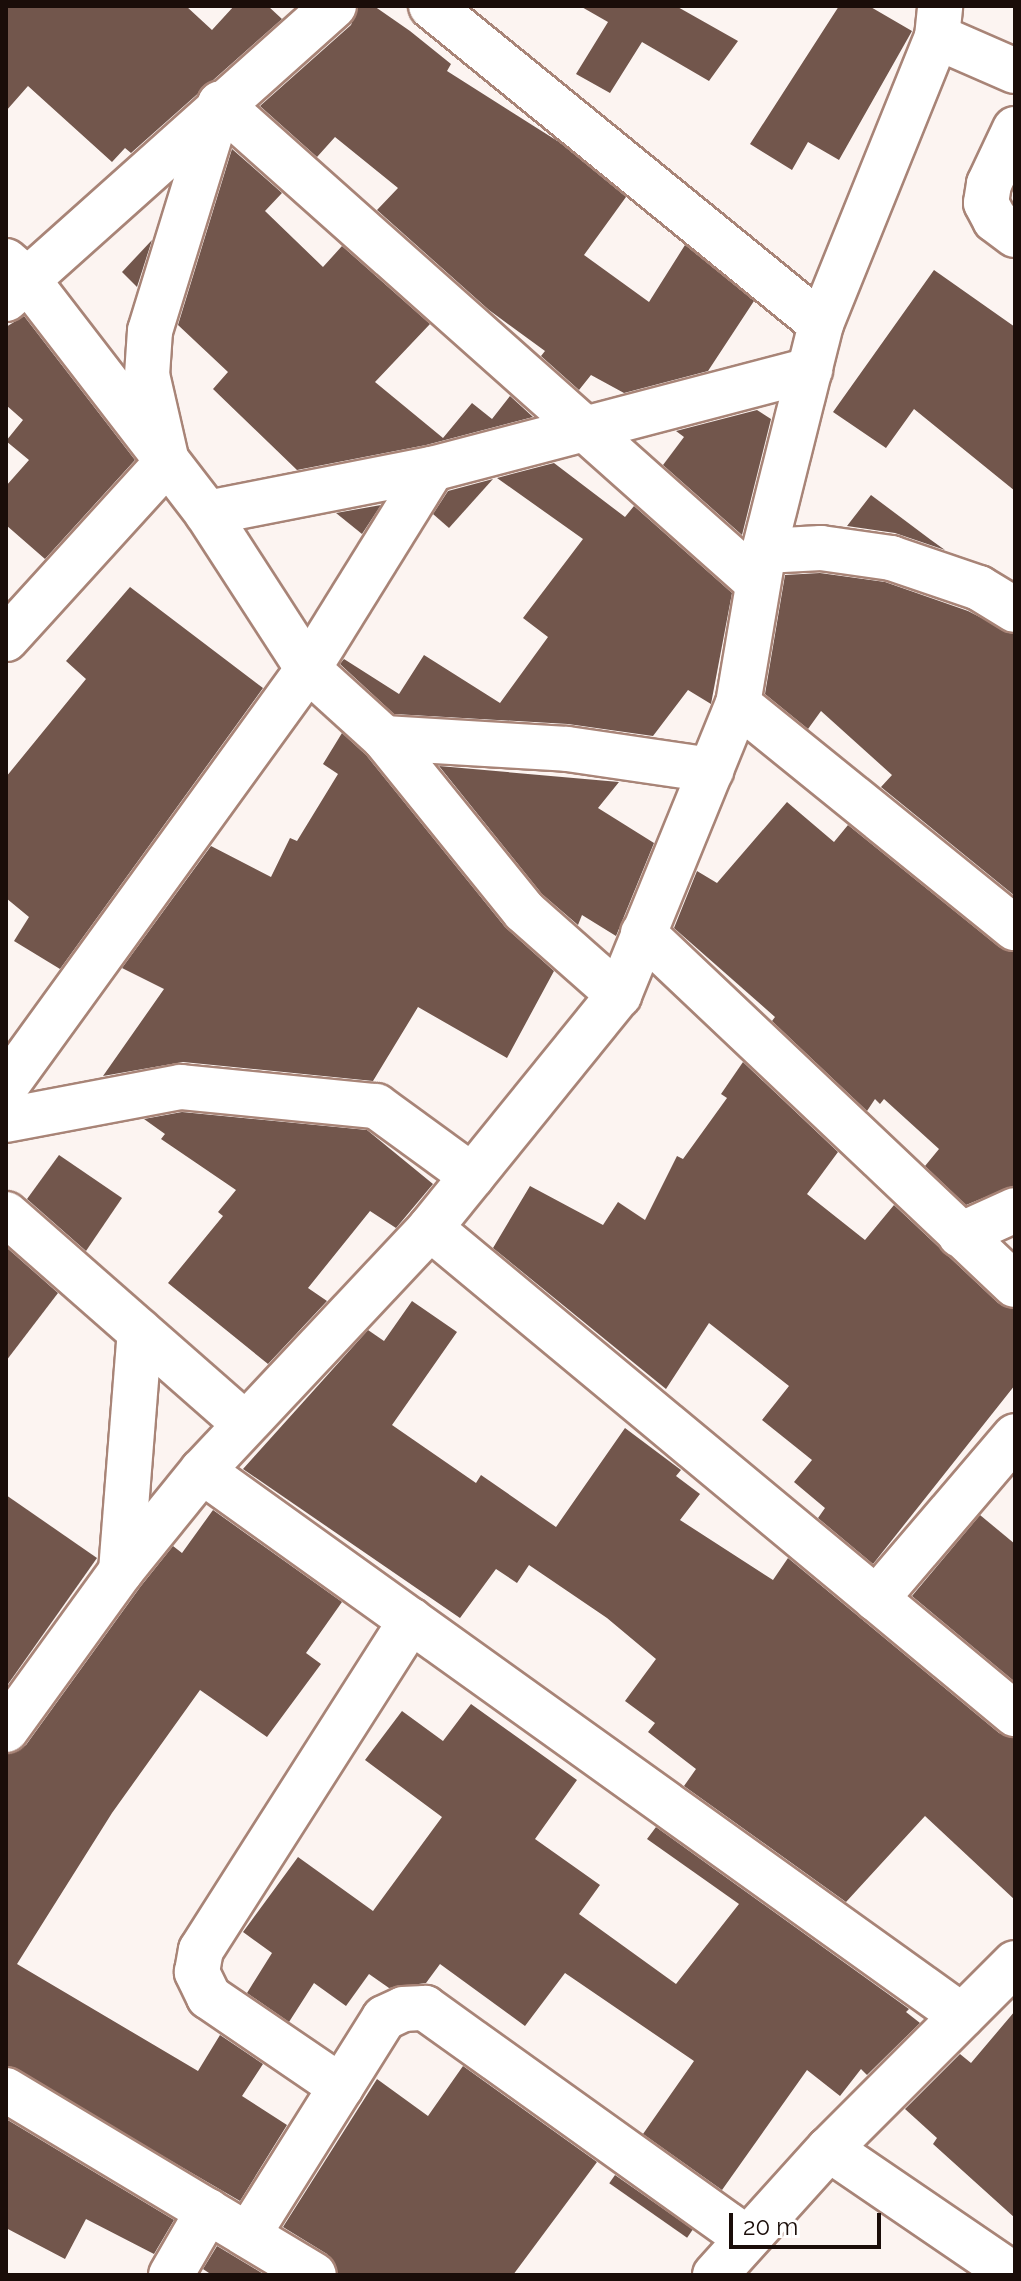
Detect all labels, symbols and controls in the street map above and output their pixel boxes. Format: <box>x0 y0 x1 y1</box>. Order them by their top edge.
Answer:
scale bar <box>733 2197 885 2247</box>
text: 20 m <box>743 2212 798 2241</box>

